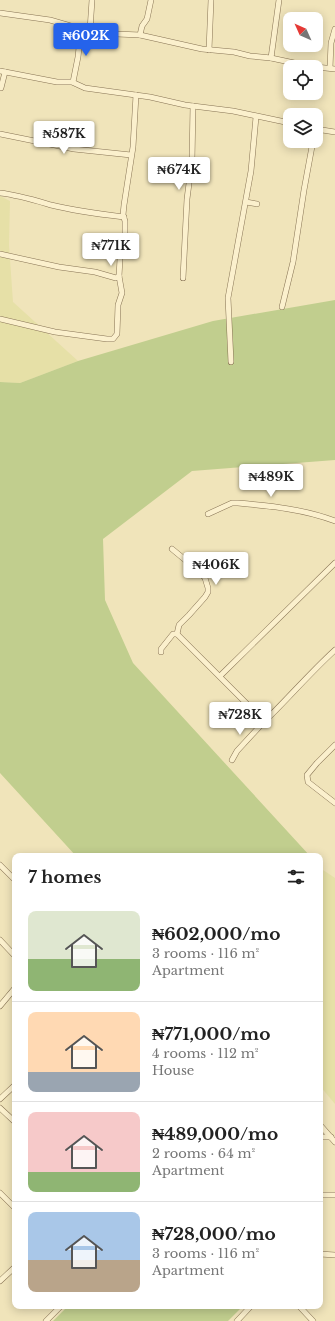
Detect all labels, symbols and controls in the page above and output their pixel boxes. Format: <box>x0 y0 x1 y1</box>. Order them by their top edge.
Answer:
north arrow <box>283 12 323 52</box>
map controls <box>283 12 323 148</box>
pin: ₦602K <box>58 23 114 57</box>
text: ₦602K <box>62 27 110 44</box>
button: locate <box>283 60 323 100</box>
button: layers <box>283 108 323 148</box>
pin: ₦587K <box>36 121 92 155</box>
text: ₦587K <box>43 125 85 142</box>
pin: ₦674K <box>151 157 207 191</box>
text: ₦674K <box>157 161 201 178</box>
pin: ₦771K <box>83 233 139 267</box>
text: ₦771K <box>91 237 131 254</box>
pin: ₦489K <box>243 464 299 498</box>
text: ₦489K <box>248 468 294 485</box>
pin: ₦406K <box>188 552 244 586</box>
text: ₦406K <box>192 556 240 573</box>
pin: ₦728K <box>212 702 268 736</box>
text: ₦728K <box>218 706 262 723</box>
icon: filters <box>285 866 307 888</box>
text: 7 homes <box>28 867 101 888</box>
text: ₦602,000/mo <box>152 924 280 945</box>
icon: home <box>60 927 108 975</box>
text: 3 rooms · 116 m² <box>152 945 259 962</box>
text: Apartment <box>152 962 224 979</box>
text: ₦771,000/mo <box>152 1024 270 1045</box>
icon: home <box>60 1028 108 1076</box>
text: 4 rooms · 112 m² <box>152 1045 258 1062</box>
text: House <box>152 1062 194 1079</box>
text: ₦489,000/mo <box>152 1124 278 1145</box>
icon: home <box>60 1128 108 1176</box>
text: 2 rooms · 64 m² <box>152 1145 255 1162</box>
text: Apartment <box>152 1162 224 1179</box>
text: ₦728,000/mo <box>152 1224 276 1245</box>
icon: home <box>60 1228 108 1276</box>
text: 3 rooms · 116 m² <box>152 1245 259 1262</box>
text: Apartment <box>152 1262 224 1279</box>

